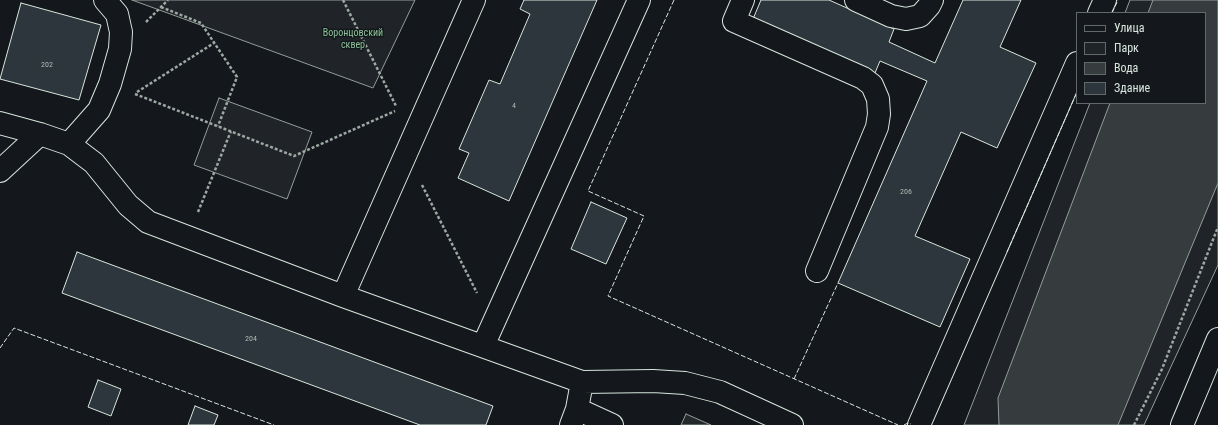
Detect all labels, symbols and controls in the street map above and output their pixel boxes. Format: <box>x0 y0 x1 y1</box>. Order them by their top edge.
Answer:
legend <box>1076 12 1206 104</box>
text: Улица <box>1114 21 1144 35</box>
park label: Воронцовский сквер <box>323 27 383 50</box>
text: Парк <box>1114 41 1139 55</box>
house number: 202 <box>41 60 53 70</box>
text: Вода <box>1114 61 1138 75</box>
text: Здание <box>1114 81 1150 95</box>
house number: 4 <box>512 101 516 111</box>
house number: 206 <box>900 187 912 197</box>
house number: 204 <box>245 334 257 344</box>

